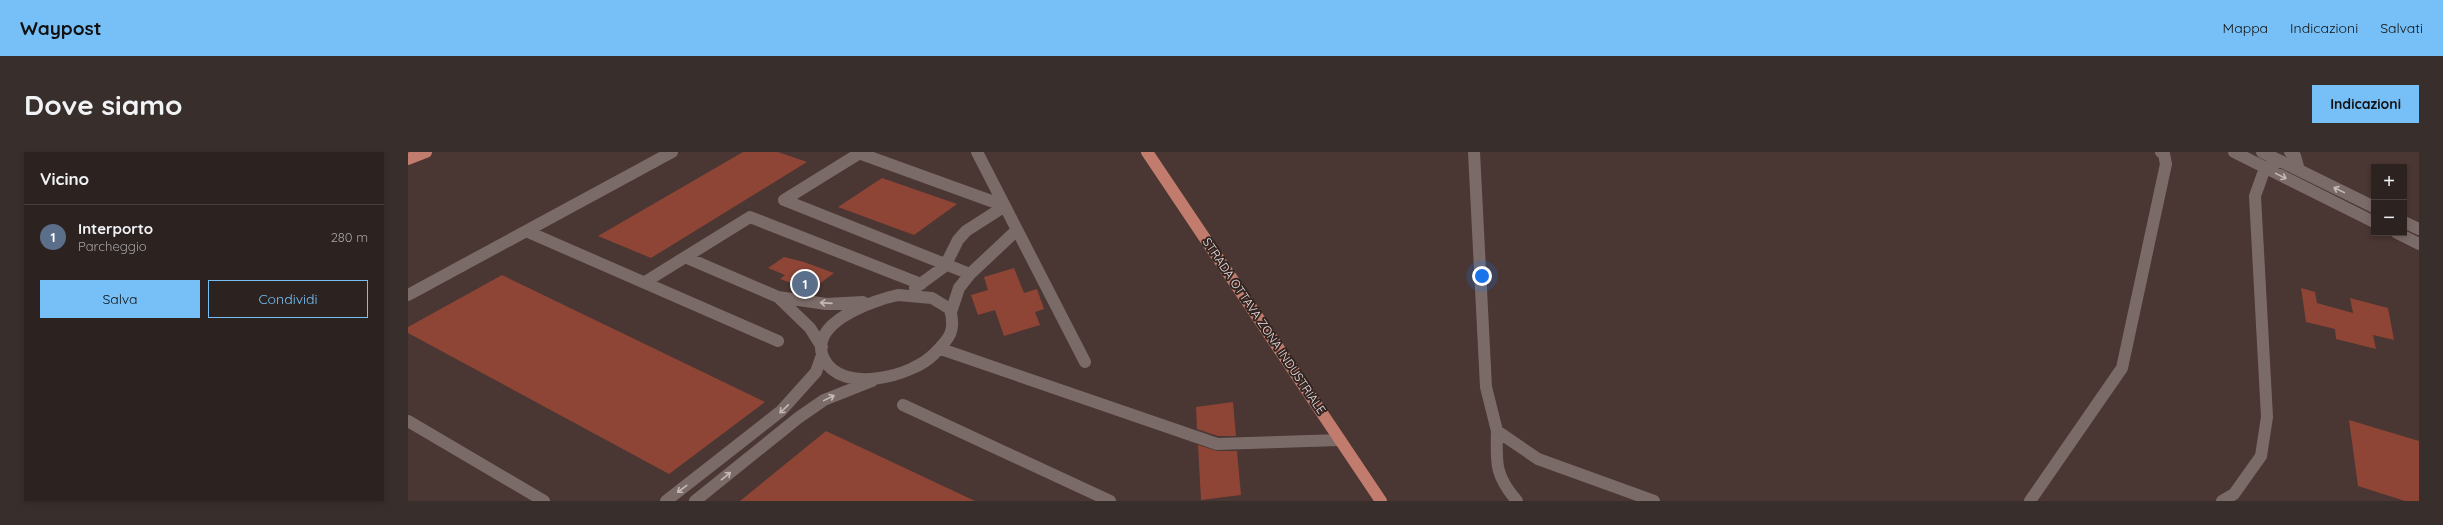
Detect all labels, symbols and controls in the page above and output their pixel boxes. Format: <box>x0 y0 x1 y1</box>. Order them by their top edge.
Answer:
text: Waypost <box>20 16 102 40</box>
text: Mappa <box>2223 19 2268 37</box>
text: Indicazioni <box>2290 19 2358 37</box>
text: Salvati <box>2380 19 2423 37</box>
button: Indicazioni <box>2312 85 2419 123</box>
text: Dove siamo <box>24 87 183 122</box>
map controls <box>2371 164 2407 236</box>
button: + <box>2371 164 2407 200</box>
text: Vicino <box>40 168 89 189</box>
one-way arrow <box>2275 173 2287 180</box>
one-way arrow <box>2333 186 2345 193</box>
button: − <box>2371 200 2407 236</box>
text: Interporto <box>78 219 153 238</box>
text: 1 <box>50 229 56 245</box>
text: 280 m <box>331 229 368 245</box>
street label: STRADA OTTAVA ZONA INDUSTRIALE <box>1200 235 1329 417</box>
text: Parcheggio <box>78 238 147 254</box>
your location <box>1472 266 1492 286</box>
pin: 1 <box>792 269 818 299</box>
button: Salva <box>40 280 200 318</box>
button: Condividi <box>208 280 368 318</box>
one-way arrow <box>820 300 833 307</box>
one-way arrow <box>823 394 835 401</box>
one-way arrow <box>779 404 789 413</box>
one-way arrow <box>720 472 731 481</box>
one-way arrow <box>676 485 687 493</box>

